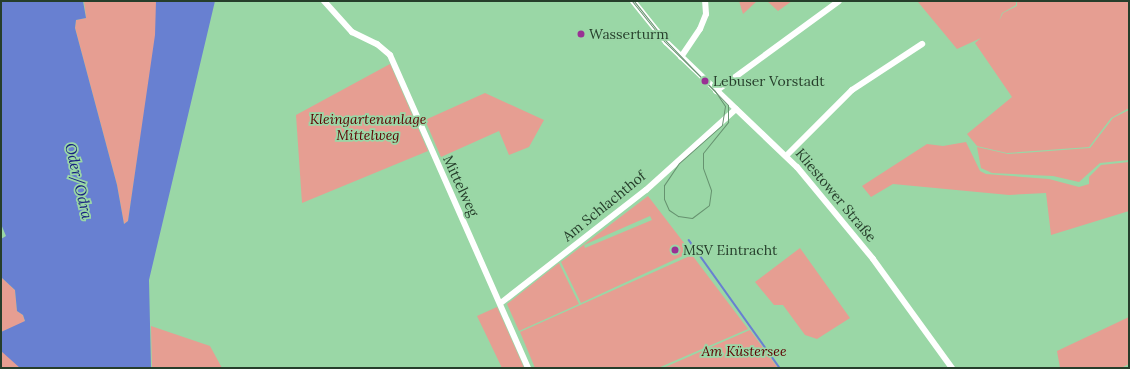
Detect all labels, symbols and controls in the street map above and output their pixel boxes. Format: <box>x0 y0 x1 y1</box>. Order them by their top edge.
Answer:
place label: Wasserturm <box>589 26 669 42</box>
marker: Wasserturm <box>576 29 586 39</box>
place label: Lebuser Vorstadt <box>713 73 825 89</box>
marker: Lebuser Vorstadt <box>700 76 710 86</box>
park label: Kleingartenanlage Mittelweg <box>310 111 426 144</box>
water label: Oder/Odra <box>62 141 96 221</box>
street label: Kliestower Straße <box>792 145 880 245</box>
street label: Mittelweg <box>440 153 482 219</box>
street label: Am Schlachthof <box>559 167 649 245</box>
place label: MSV Eintracht <box>683 242 777 258</box>
marker: MSV Eintracht <box>670 245 680 255</box>
park label: Am Küstersee <box>701 343 787 359</box>

